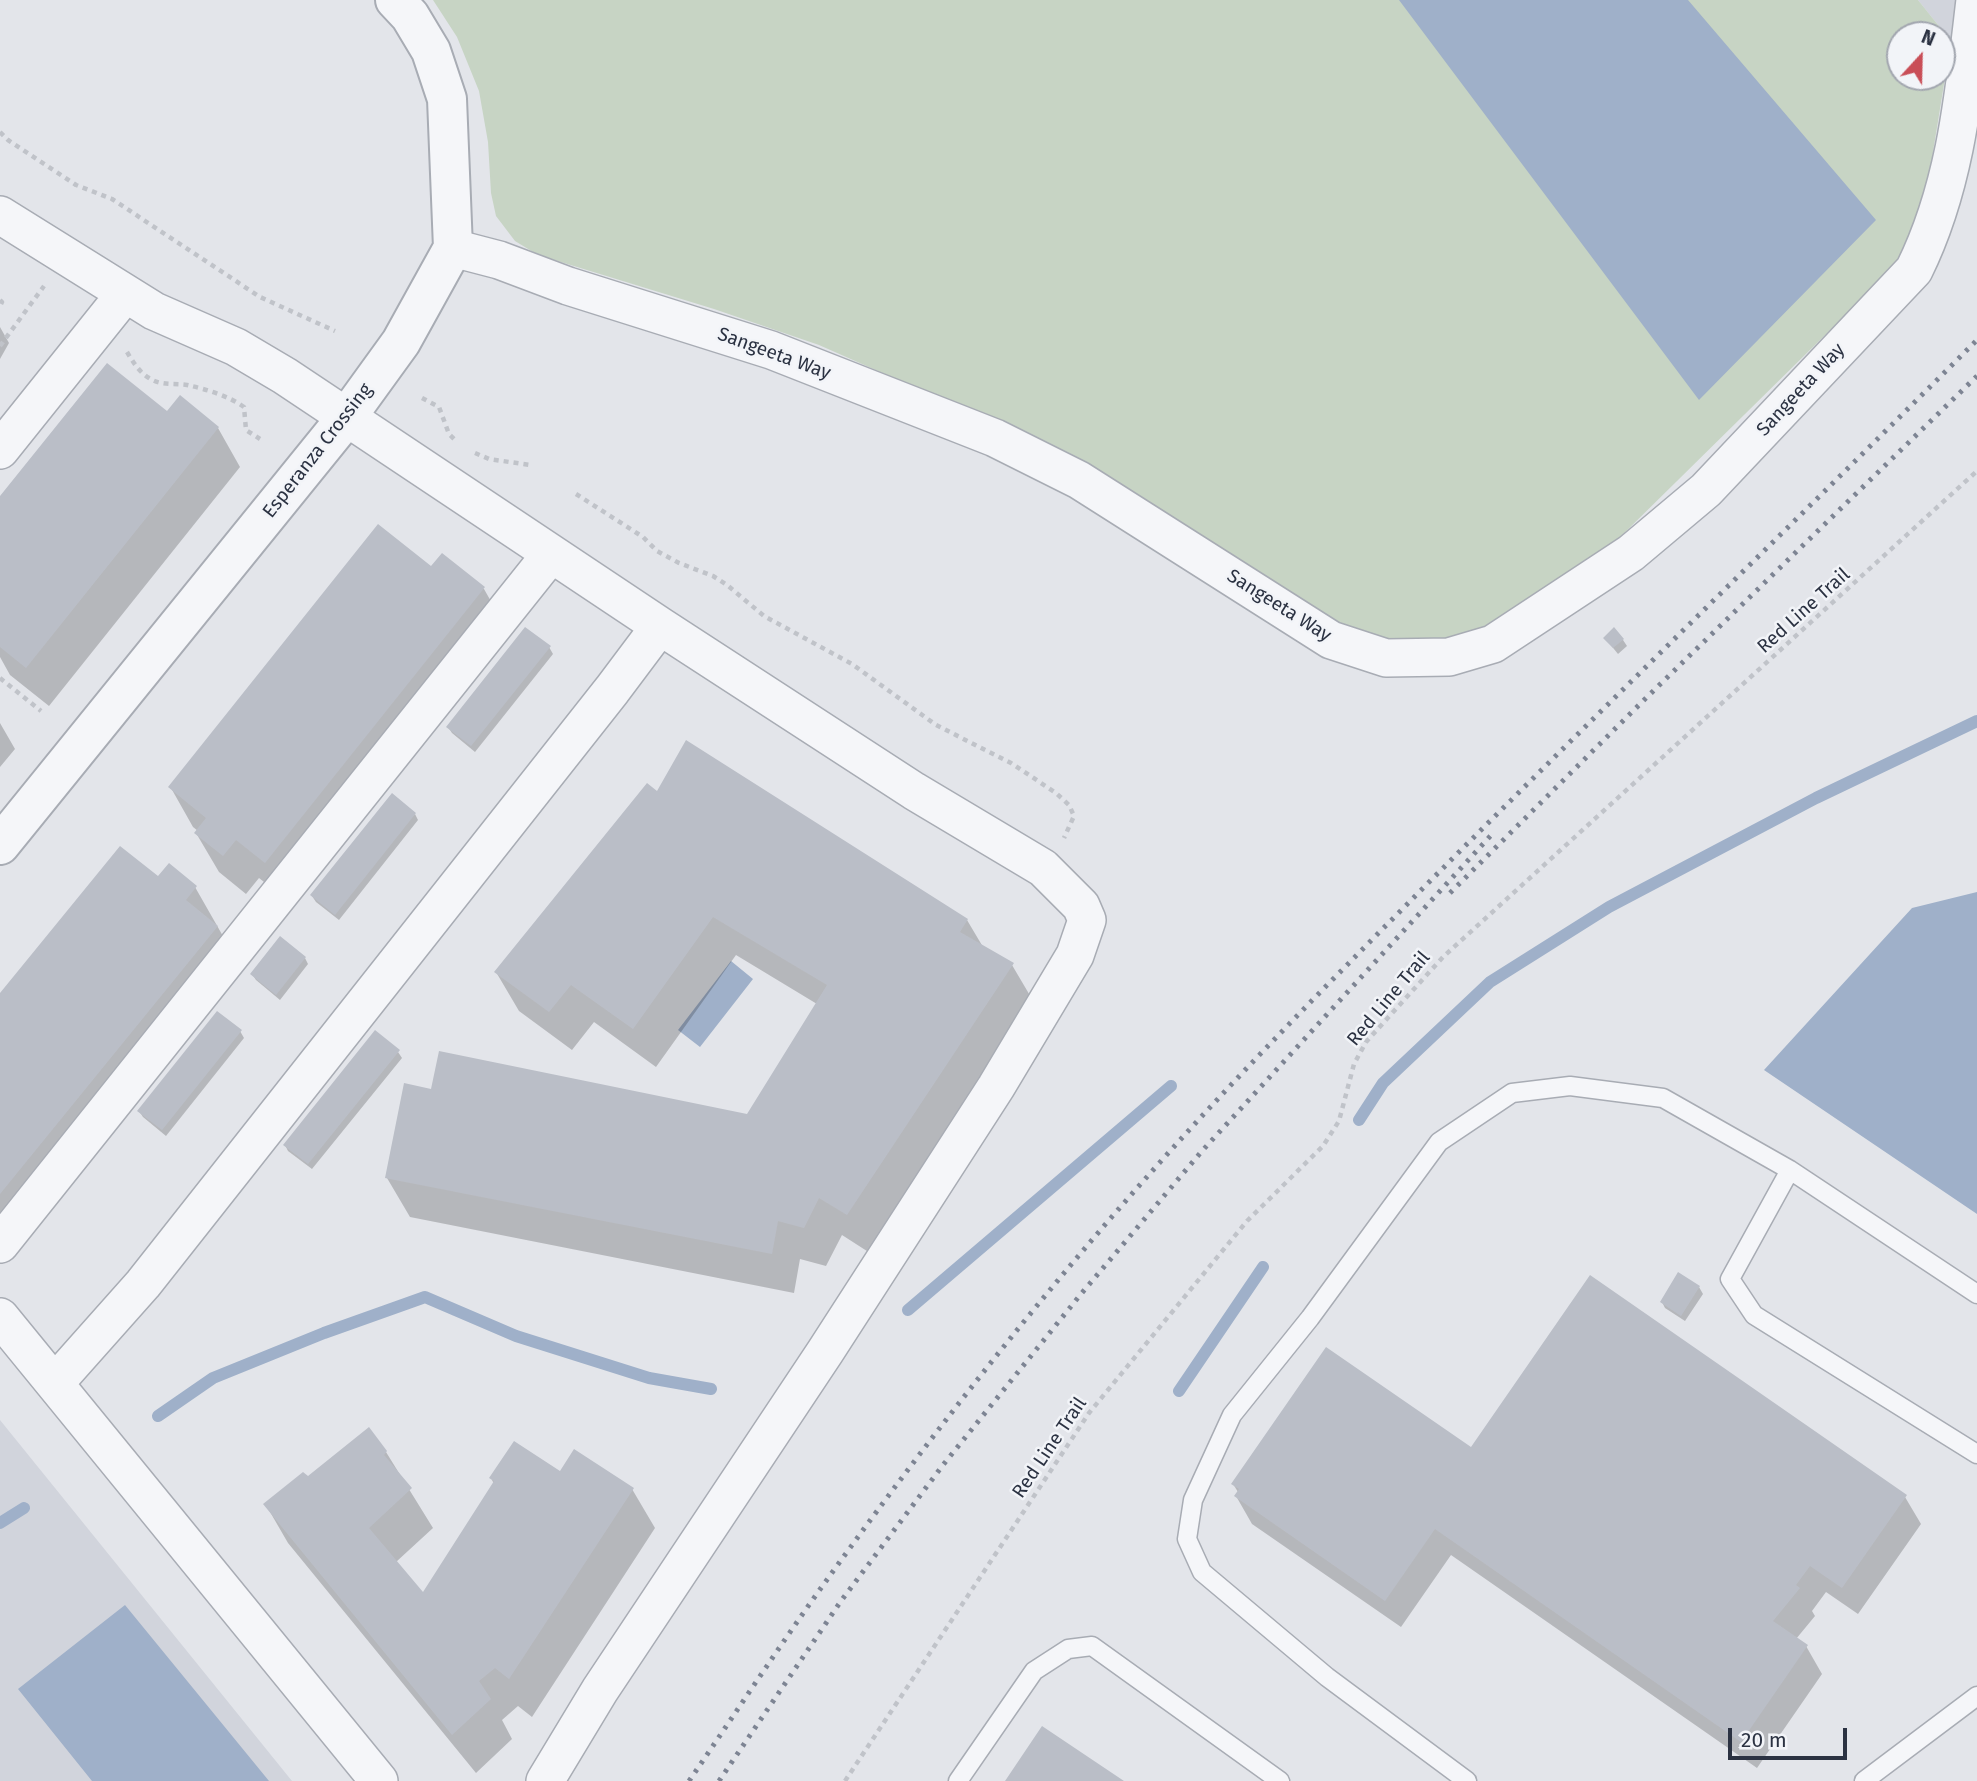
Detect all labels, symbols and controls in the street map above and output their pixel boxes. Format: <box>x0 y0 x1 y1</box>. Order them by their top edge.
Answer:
north arrow <box>1886 21 1956 91</box>
text: N <box>1918 25 1938 51</box>
street label: Sangeeta Way <box>714 323 834 385</box>
street label: Sangeeta Way <box>1752 339 1850 441</box>
street label: Esperanza Crossing <box>258 379 378 523</box>
street label: Red Line Trail <box>1753 564 1855 658</box>
street label: Sangeeta Way <box>1223 565 1335 647</box>
street label: Red Line Trail <box>1343 947 1435 1051</box>
street label: Red Line Trail <box>1008 1393 1092 1503</box>
scale bar <box>1732 1714 1851 1758</box>
text: 20 m <box>1741 1727 1787 1753</box>

